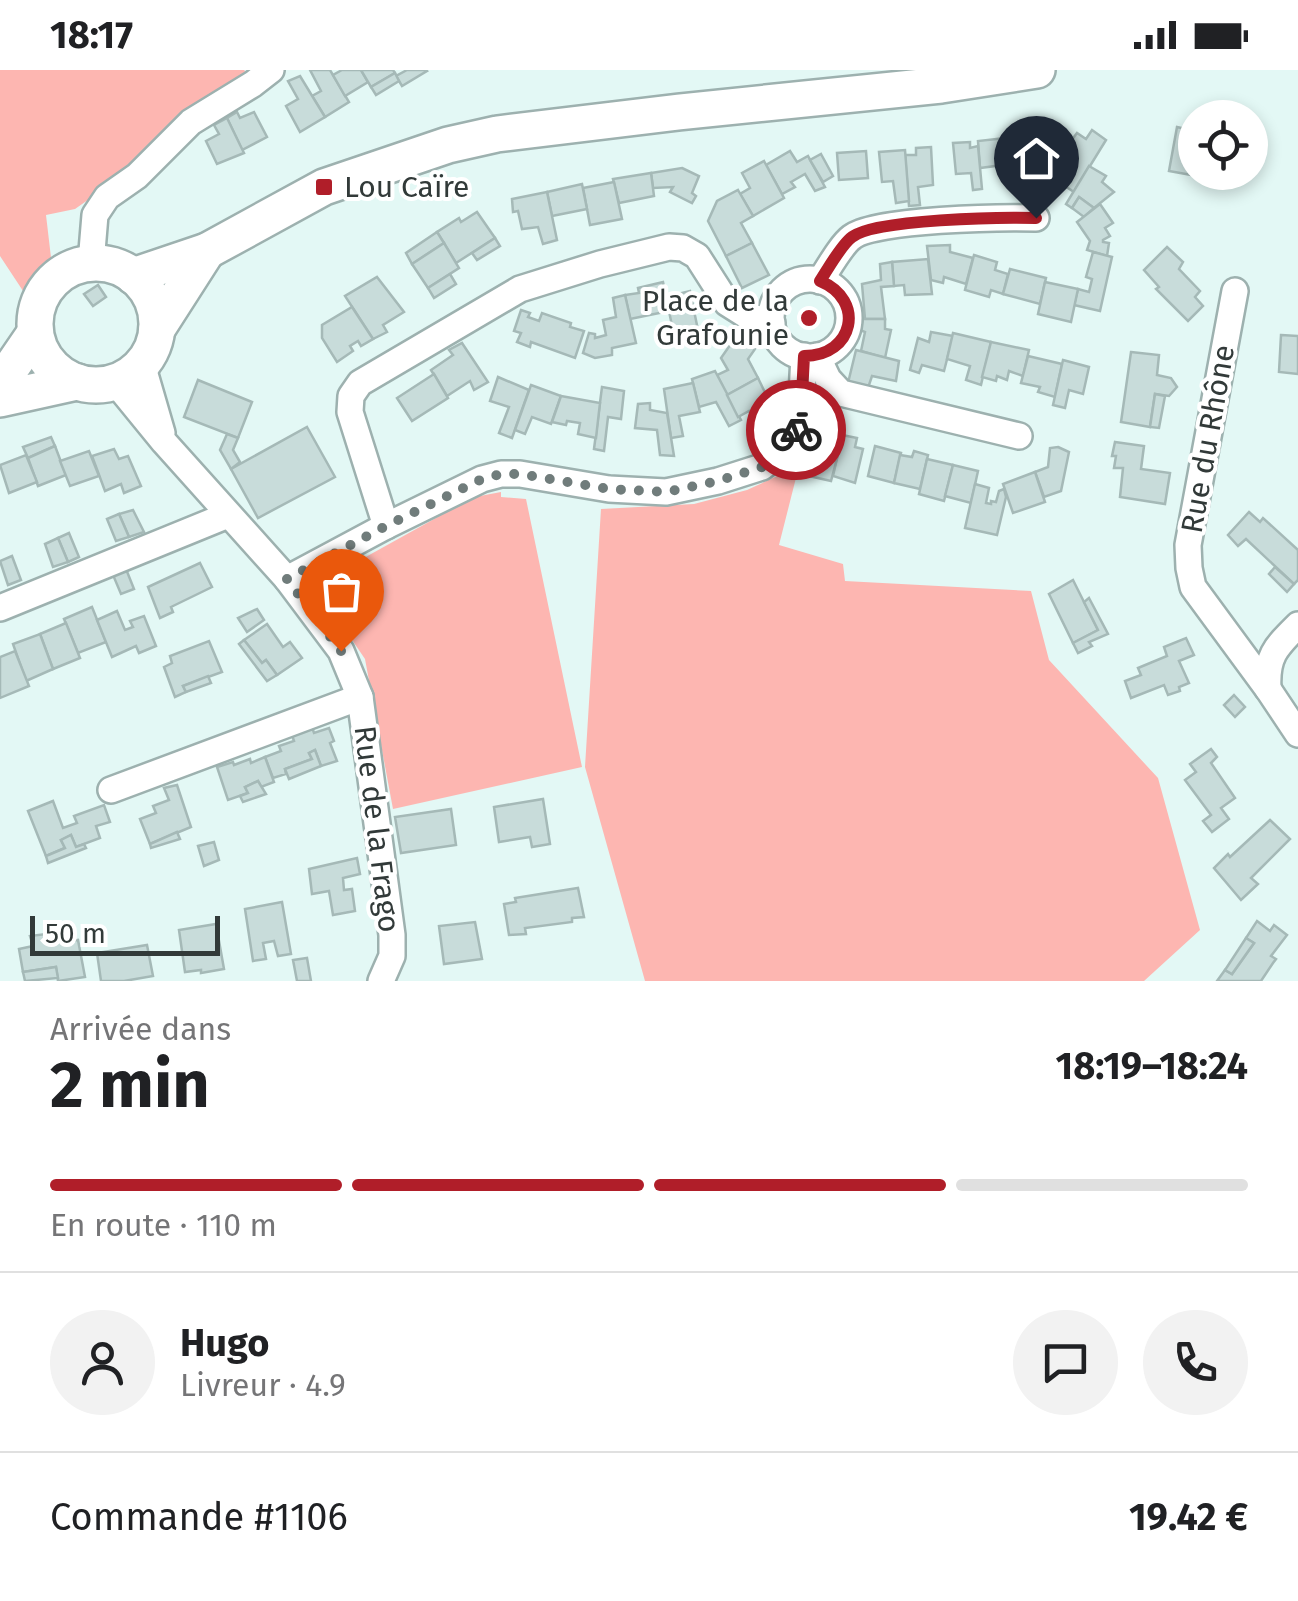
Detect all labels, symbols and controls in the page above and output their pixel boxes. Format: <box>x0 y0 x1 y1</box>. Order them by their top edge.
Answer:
text: 18:17 <box>50 12 133 58</box>
map controls <box>1178 100 1268 190</box>
button: locate <box>1178 100 1268 190</box>
pin <box>994 116 1079 219</box>
icon: home <box>1009 131 1064 186</box>
place label: Lou Caïre <box>344 169 469 205</box>
marker: Lou Caïre <box>313 176 335 198</box>
place label: Place de la Grafounie <box>642 283 789 353</box>
marker: Place de la Grafounie <box>798 307 820 329</box>
street label: Rue du Rhône <box>1174 342 1242 536</box>
courier <box>746 380 846 480</box>
icon: bike <box>769 403 824 458</box>
pin <box>299 549 384 652</box>
icon: bag <box>314 564 369 619</box>
street label: Rue de la Frago <box>346 724 408 934</box>
scale bar <box>30 911 220 956</box>
text: 50 m <box>45 917 106 950</box>
text: Arrivée dans <box>50 1010 231 1048</box>
text: 18:19–18:24 <box>1056 1043 1248 1089</box>
text: 2 min <box>50 1046 210 1124</box>
text: En route · 110 m <box>50 1206 277 1244</box>
button: person <box>50 1310 155 1415</box>
button: chat <box>1013 1310 1118 1415</box>
button: phone <box>1143 1310 1248 1415</box>
text: Hugo <box>180 1320 269 1366</box>
text: Livreur · 4.9 <box>180 1366 346 1404</box>
text: Commande #1106 <box>50 1494 348 1540</box>
text: 19.42 € <box>1129 1494 1248 1540</box>

